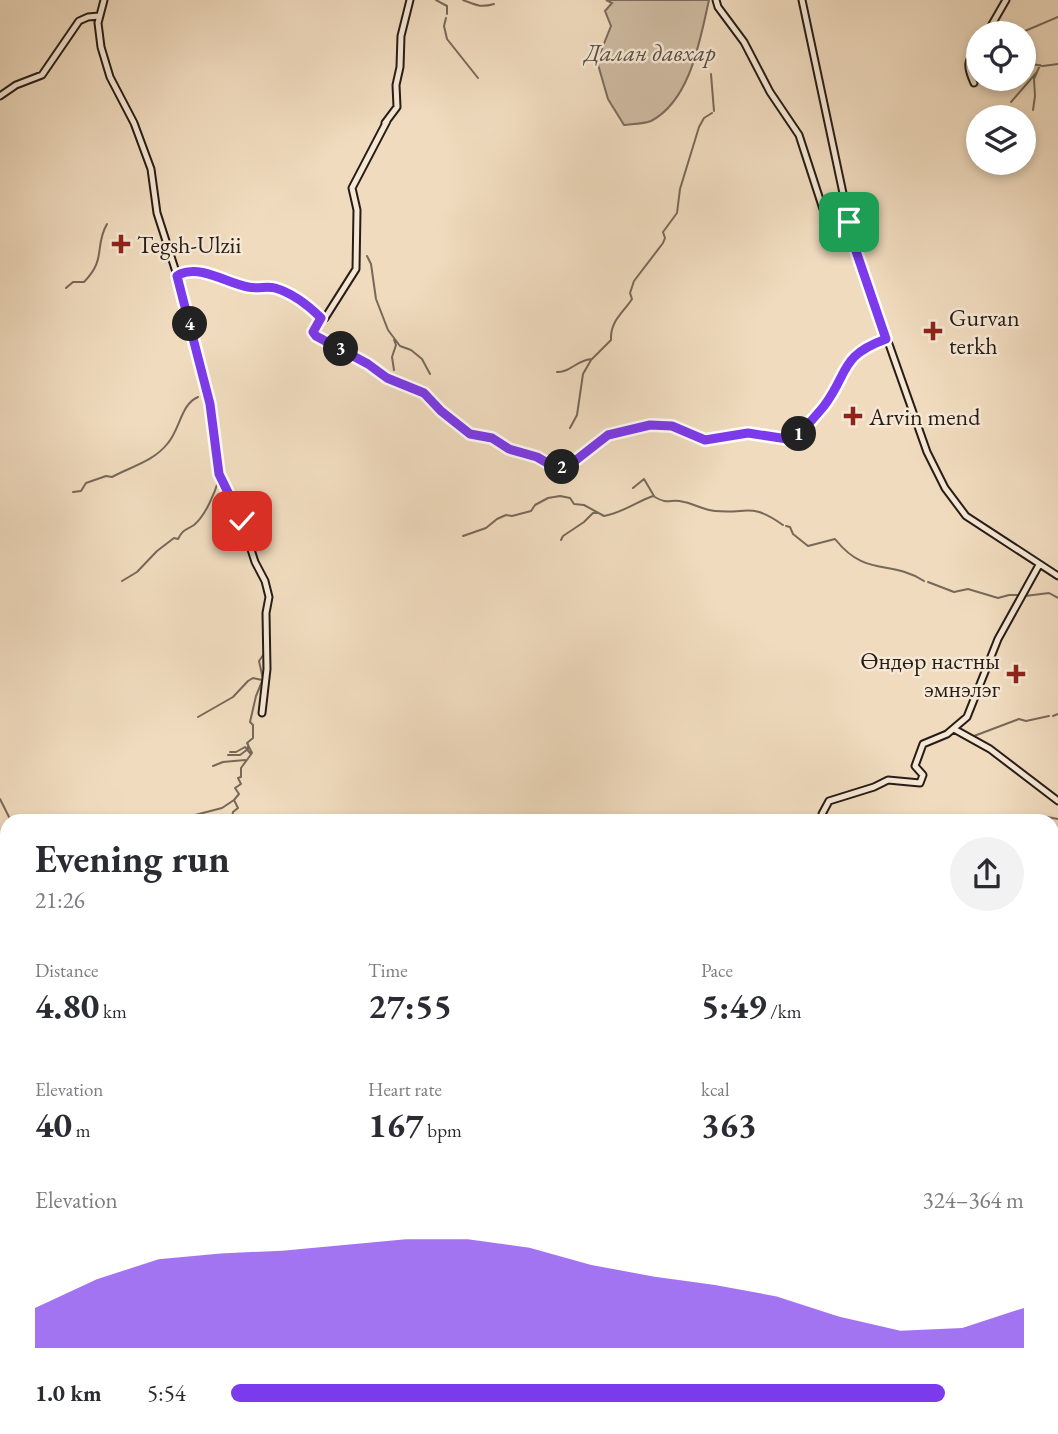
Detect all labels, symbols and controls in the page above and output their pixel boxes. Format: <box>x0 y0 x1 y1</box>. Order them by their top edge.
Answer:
map controls <box>966 21 1036 175</box>
button: locate <box>966 21 1036 91</box>
park label: Далан давхар <box>582 37 716 68</box>
button: layers <box>966 105 1036 175</box>
pin <box>819 192 879 252</box>
icon: arrive <box>830 203 868 241</box>
place label: Tegsh-Ulzii <box>137 229 241 260</box>
marker: Tegsh-Ulzii <box>111 234 131 254</box>
place label: Gurvan terkh <box>949 302 1020 361</box>
pin: 4 <box>172 306 208 342</box>
text: 4 <box>184 311 195 336</box>
marker: Gurvan terkh <box>923 321 943 341</box>
pin: 3 <box>324 332 358 366</box>
text: 3 <box>335 336 346 361</box>
place label: Arvin mend <box>868 401 981 432</box>
marker: Arvin mend <box>843 406 863 426</box>
pin: 1 <box>782 416 816 452</box>
text: 1 <box>793 421 804 446</box>
pin: 2 <box>544 449 580 484</box>
text: 2 <box>556 454 567 479</box>
pin <box>212 491 272 551</box>
icon: check <box>223 502 261 540</box>
place label: Өндөр настны эмнэлэг <box>860 645 1000 704</box>
marker: Өндөр настны эмнэлэг <box>1006 664 1026 684</box>
text: Evening run <box>35 834 230 883</box>
button: share <box>950 837 1024 911</box>
text: 21:26 <box>35 885 85 915</box>
text: Distance <box>35 958 98 983</box>
text: Time <box>368 958 408 983</box>
text: Pace <box>701 958 733 983</box>
text: 4.80 <box>35 983 99 1028</box>
text: 27:55 <box>368 983 452 1028</box>
text: 5:49 <box>701 983 766 1028</box>
text: km <box>99 999 127 1024</box>
text: /km <box>766 999 802 1024</box>
text: Elevation <box>35 1077 103 1102</box>
text: Heart rate <box>368 1077 442 1102</box>
text: kcal <box>701 1077 730 1102</box>
text: 40 <box>35 1102 72 1147</box>
text: 167 <box>368 1102 424 1147</box>
text: 363 <box>701 1102 757 1147</box>
text: m <box>72 1118 91 1143</box>
text: bpm <box>424 1118 462 1143</box>
text: Elevation <box>35 1185 118 1215</box>
text: 324–364 m <box>923 1185 1024 1215</box>
text: 1.0 km <box>35 1378 102 1408</box>
text: 5:54 <box>147 1378 186 1408</box>

